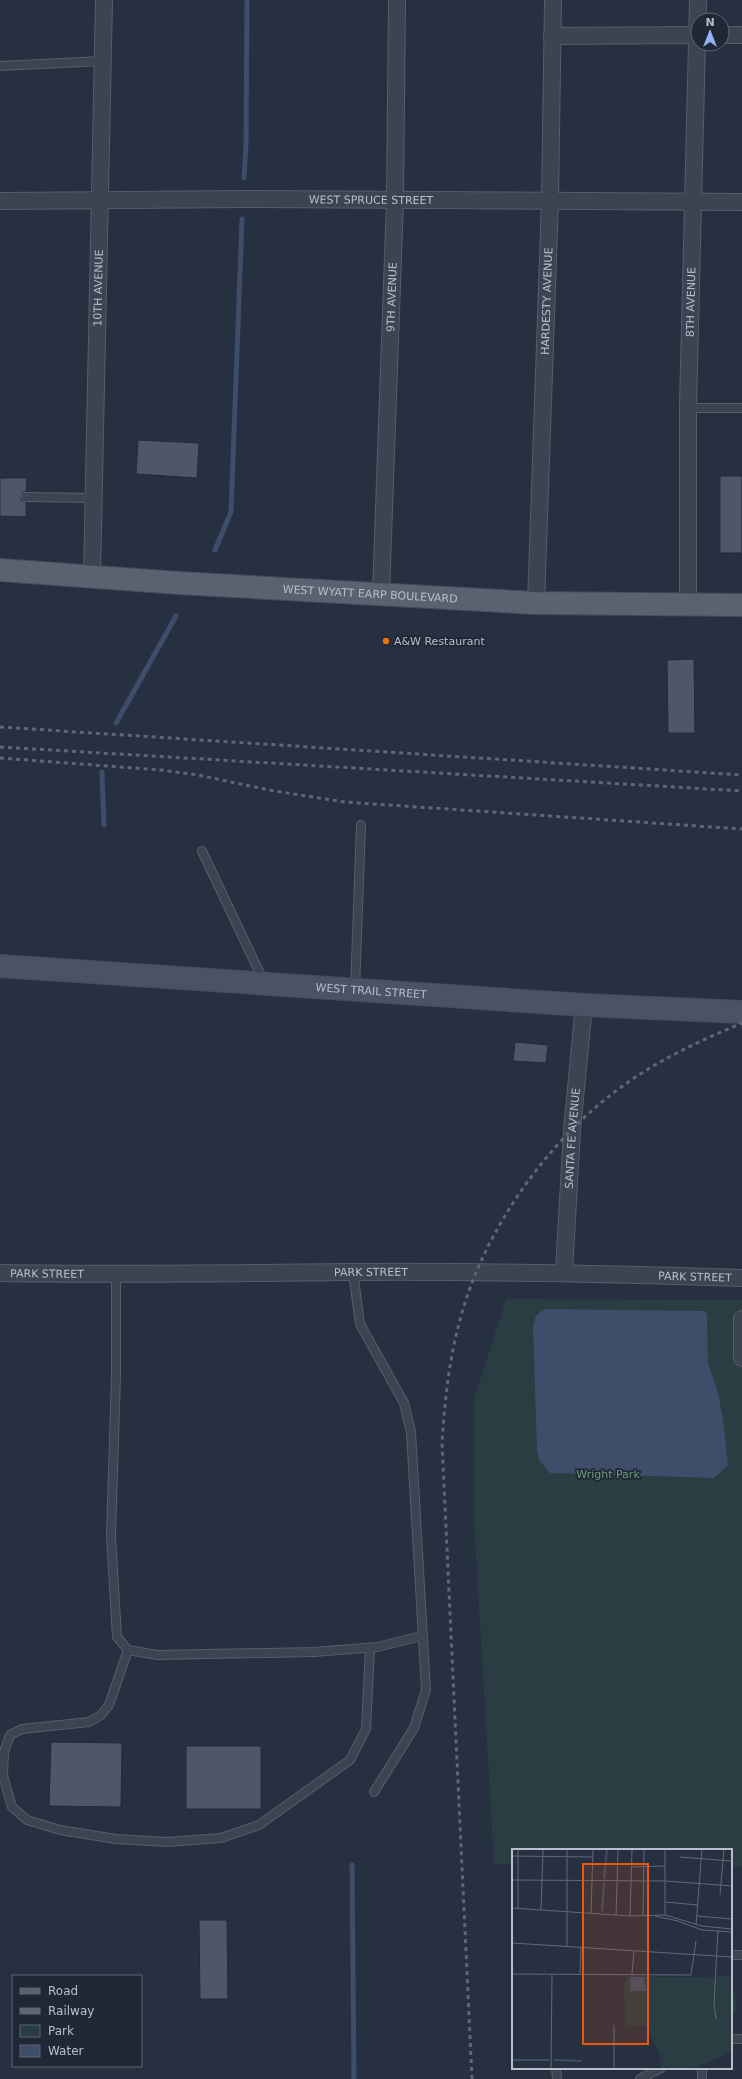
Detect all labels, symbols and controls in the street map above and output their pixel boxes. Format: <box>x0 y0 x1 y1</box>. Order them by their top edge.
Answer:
north arrow <box>690 12 730 52</box>
text: N <box>705 16 715 29</box>
street label: WEST SPRUCE STREET <box>309 193 434 207</box>
street label: HARDESTY AVENUE <box>539 247 555 355</box>
street label: 10TH AVENUE <box>91 249 106 327</box>
street label: 9TH AVENUE <box>384 262 400 332</box>
street label: 8TH AVENUE <box>684 267 698 337</box>
street label: WEST WYATT EARP BOULEVARD <box>282 583 458 606</box>
place label: A&W Restaurant <box>394 635 485 648</box>
marker: A&W Restaurant <box>381 636 391 646</box>
street label: WEST TRAIL STREET <box>315 981 427 1002</box>
street label: SANTA FE AVENUE <box>563 1087 583 1189</box>
street label: PARK STREET <box>334 1266 408 1279</box>
street label: PARK STREET <box>10 1267 84 1281</box>
street label: PARK STREET <box>658 1270 732 1285</box>
park label: Wright Park <box>576 1468 640 1481</box>
inset map <box>512 1849 732 2069</box>
legend <box>12 1975 142 2067</box>
text: Road <box>48 1984 78 1998</box>
text: Railway <box>48 2004 94 2018</box>
text: Park <box>48 2024 74 2038</box>
text: Water <box>48 2044 84 2058</box>

